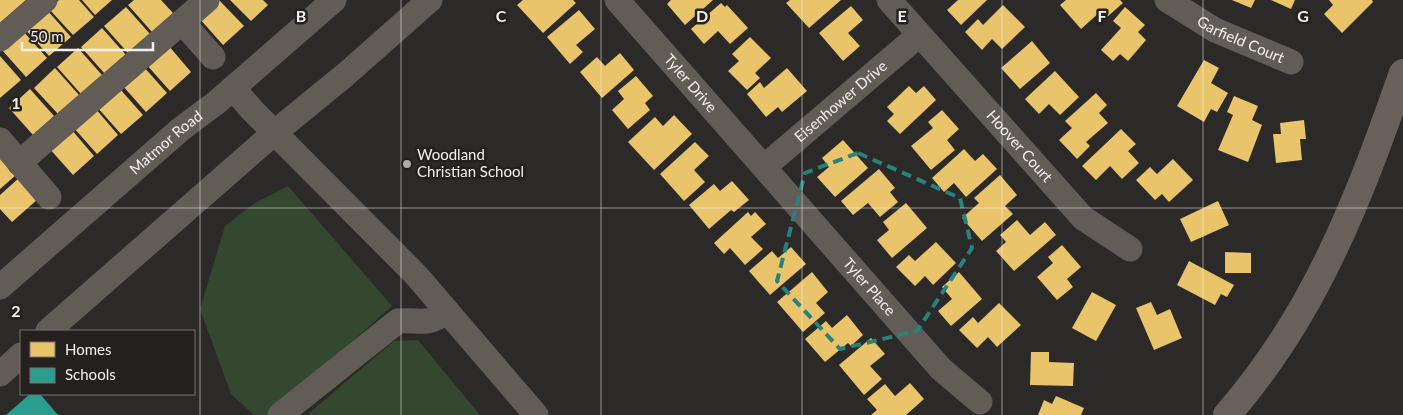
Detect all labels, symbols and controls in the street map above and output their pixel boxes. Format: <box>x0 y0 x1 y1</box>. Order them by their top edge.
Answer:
text: B <box>296 6 306 25</box>
text: C <box>496 6 507 25</box>
text: D <box>696 6 708 25</box>
text: E <box>897 6 907 25</box>
text: F <box>1097 6 1107 25</box>
text: G <box>1297 6 1309 25</box>
street label: Garfield Court <box>1194 11 1288 66</box>
scale bar <box>22 20 154 52</box>
text: 50 m <box>30 27 64 45</box>
street label: Tyler Drive <box>661 50 721 116</box>
street label: Eisenhower Drive <box>790 56 890 145</box>
text: 1 <box>11 93 21 112</box>
street label: Matmor Road <box>125 106 205 178</box>
street label: Hoover Court <box>983 106 1057 186</box>
place label: Woodland Christian School <box>417 145 524 180</box>
marker: Woodland Christian School <box>401 158 413 170</box>
street label: Tyler Place <box>840 254 900 319</box>
text: 2 <box>11 301 21 320</box>
legend <box>20 330 195 395</box>
text: Homes <box>65 340 111 358</box>
text: Schools <box>65 365 116 383</box>

